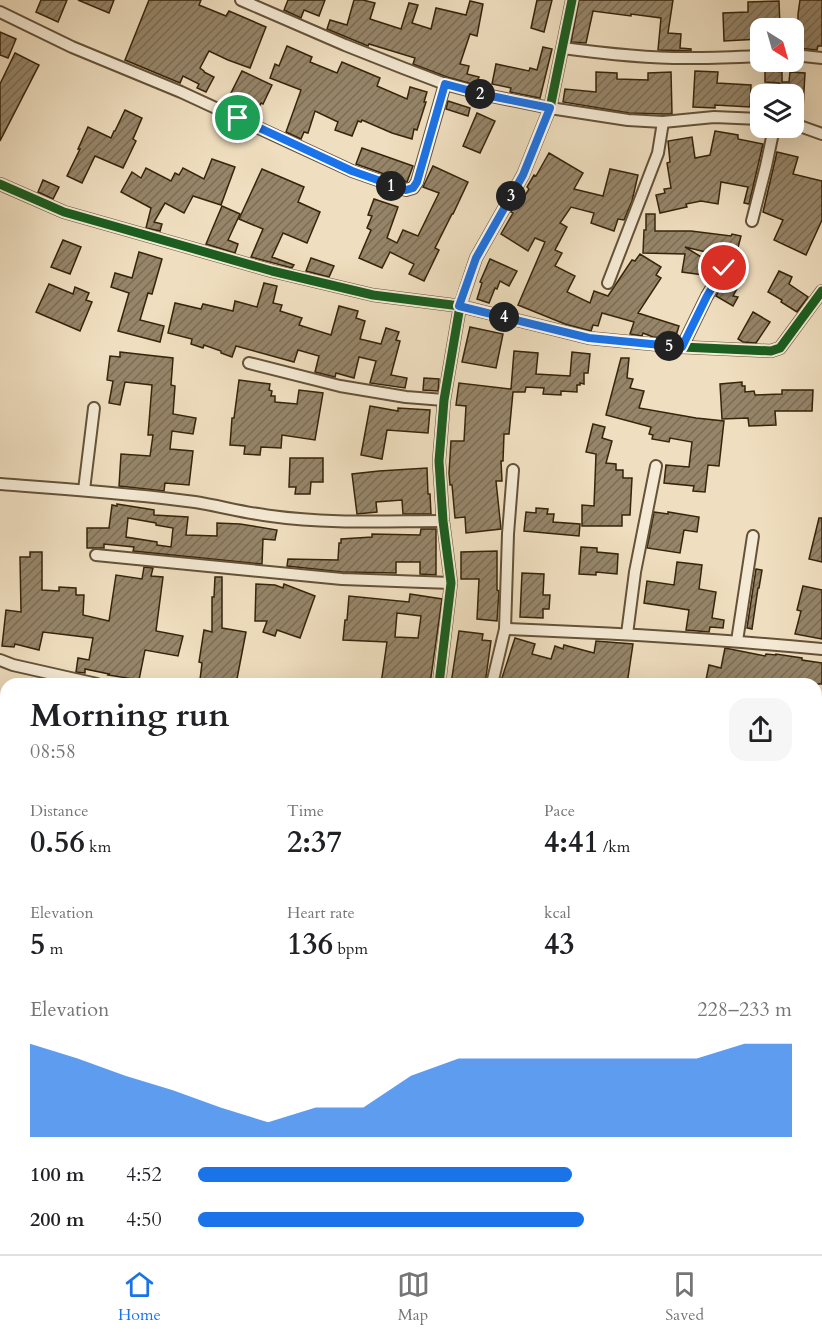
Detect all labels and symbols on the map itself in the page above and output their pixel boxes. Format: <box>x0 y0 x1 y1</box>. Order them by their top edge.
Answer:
north arrow <box>750 18 804 72</box>
pin: 2 <box>465 79 495 109</box>
pin <box>212 92 263 143</box>
pin: 1 <box>376 171 406 201</box>
pin: 3 <box>496 181 526 211</box>
pin <box>698 242 749 293</box>
pin: 4 <box>489 302 519 332</box>
pin: 5 <box>654 331 684 361</box>

